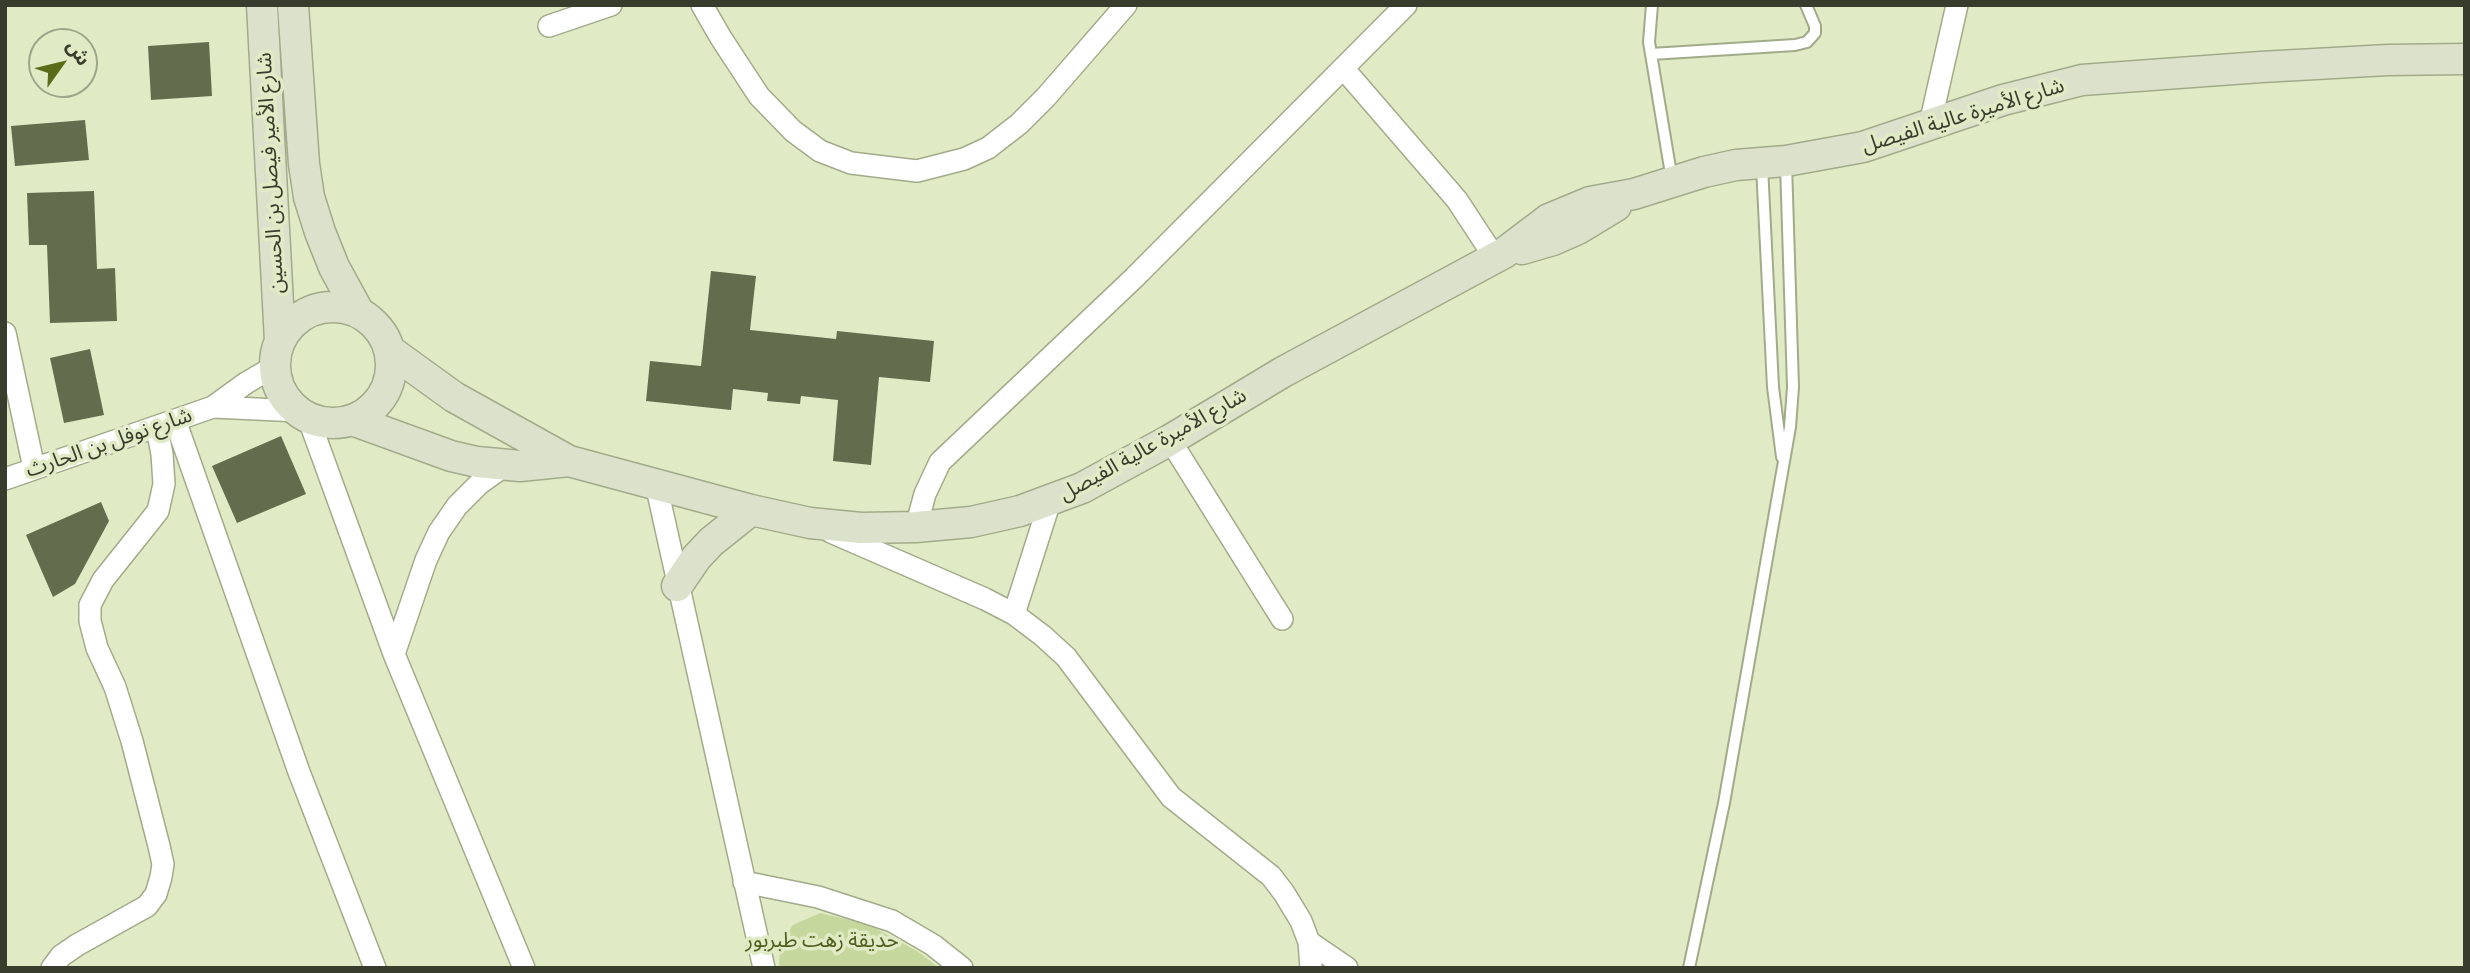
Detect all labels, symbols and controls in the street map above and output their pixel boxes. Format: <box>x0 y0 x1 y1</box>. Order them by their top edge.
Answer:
north arrow <box>28 28 98 98</box>
text: ش <box>62 35 96 70</box>
street label: شارع الأمير فيصل بن الحسين <box>252 52 290 294</box>
street label: شارع الأميرة عالية الفيصل <box>1859 73 2067 159</box>
street label: شارع الأميرة عالية الفيصل <box>1055 383 1251 507</box>
street label: شارع نوفل بن الحارث <box>23 403 195 483</box>
park label: حديقة زهت طبربور <box>745 928 899 954</box>

